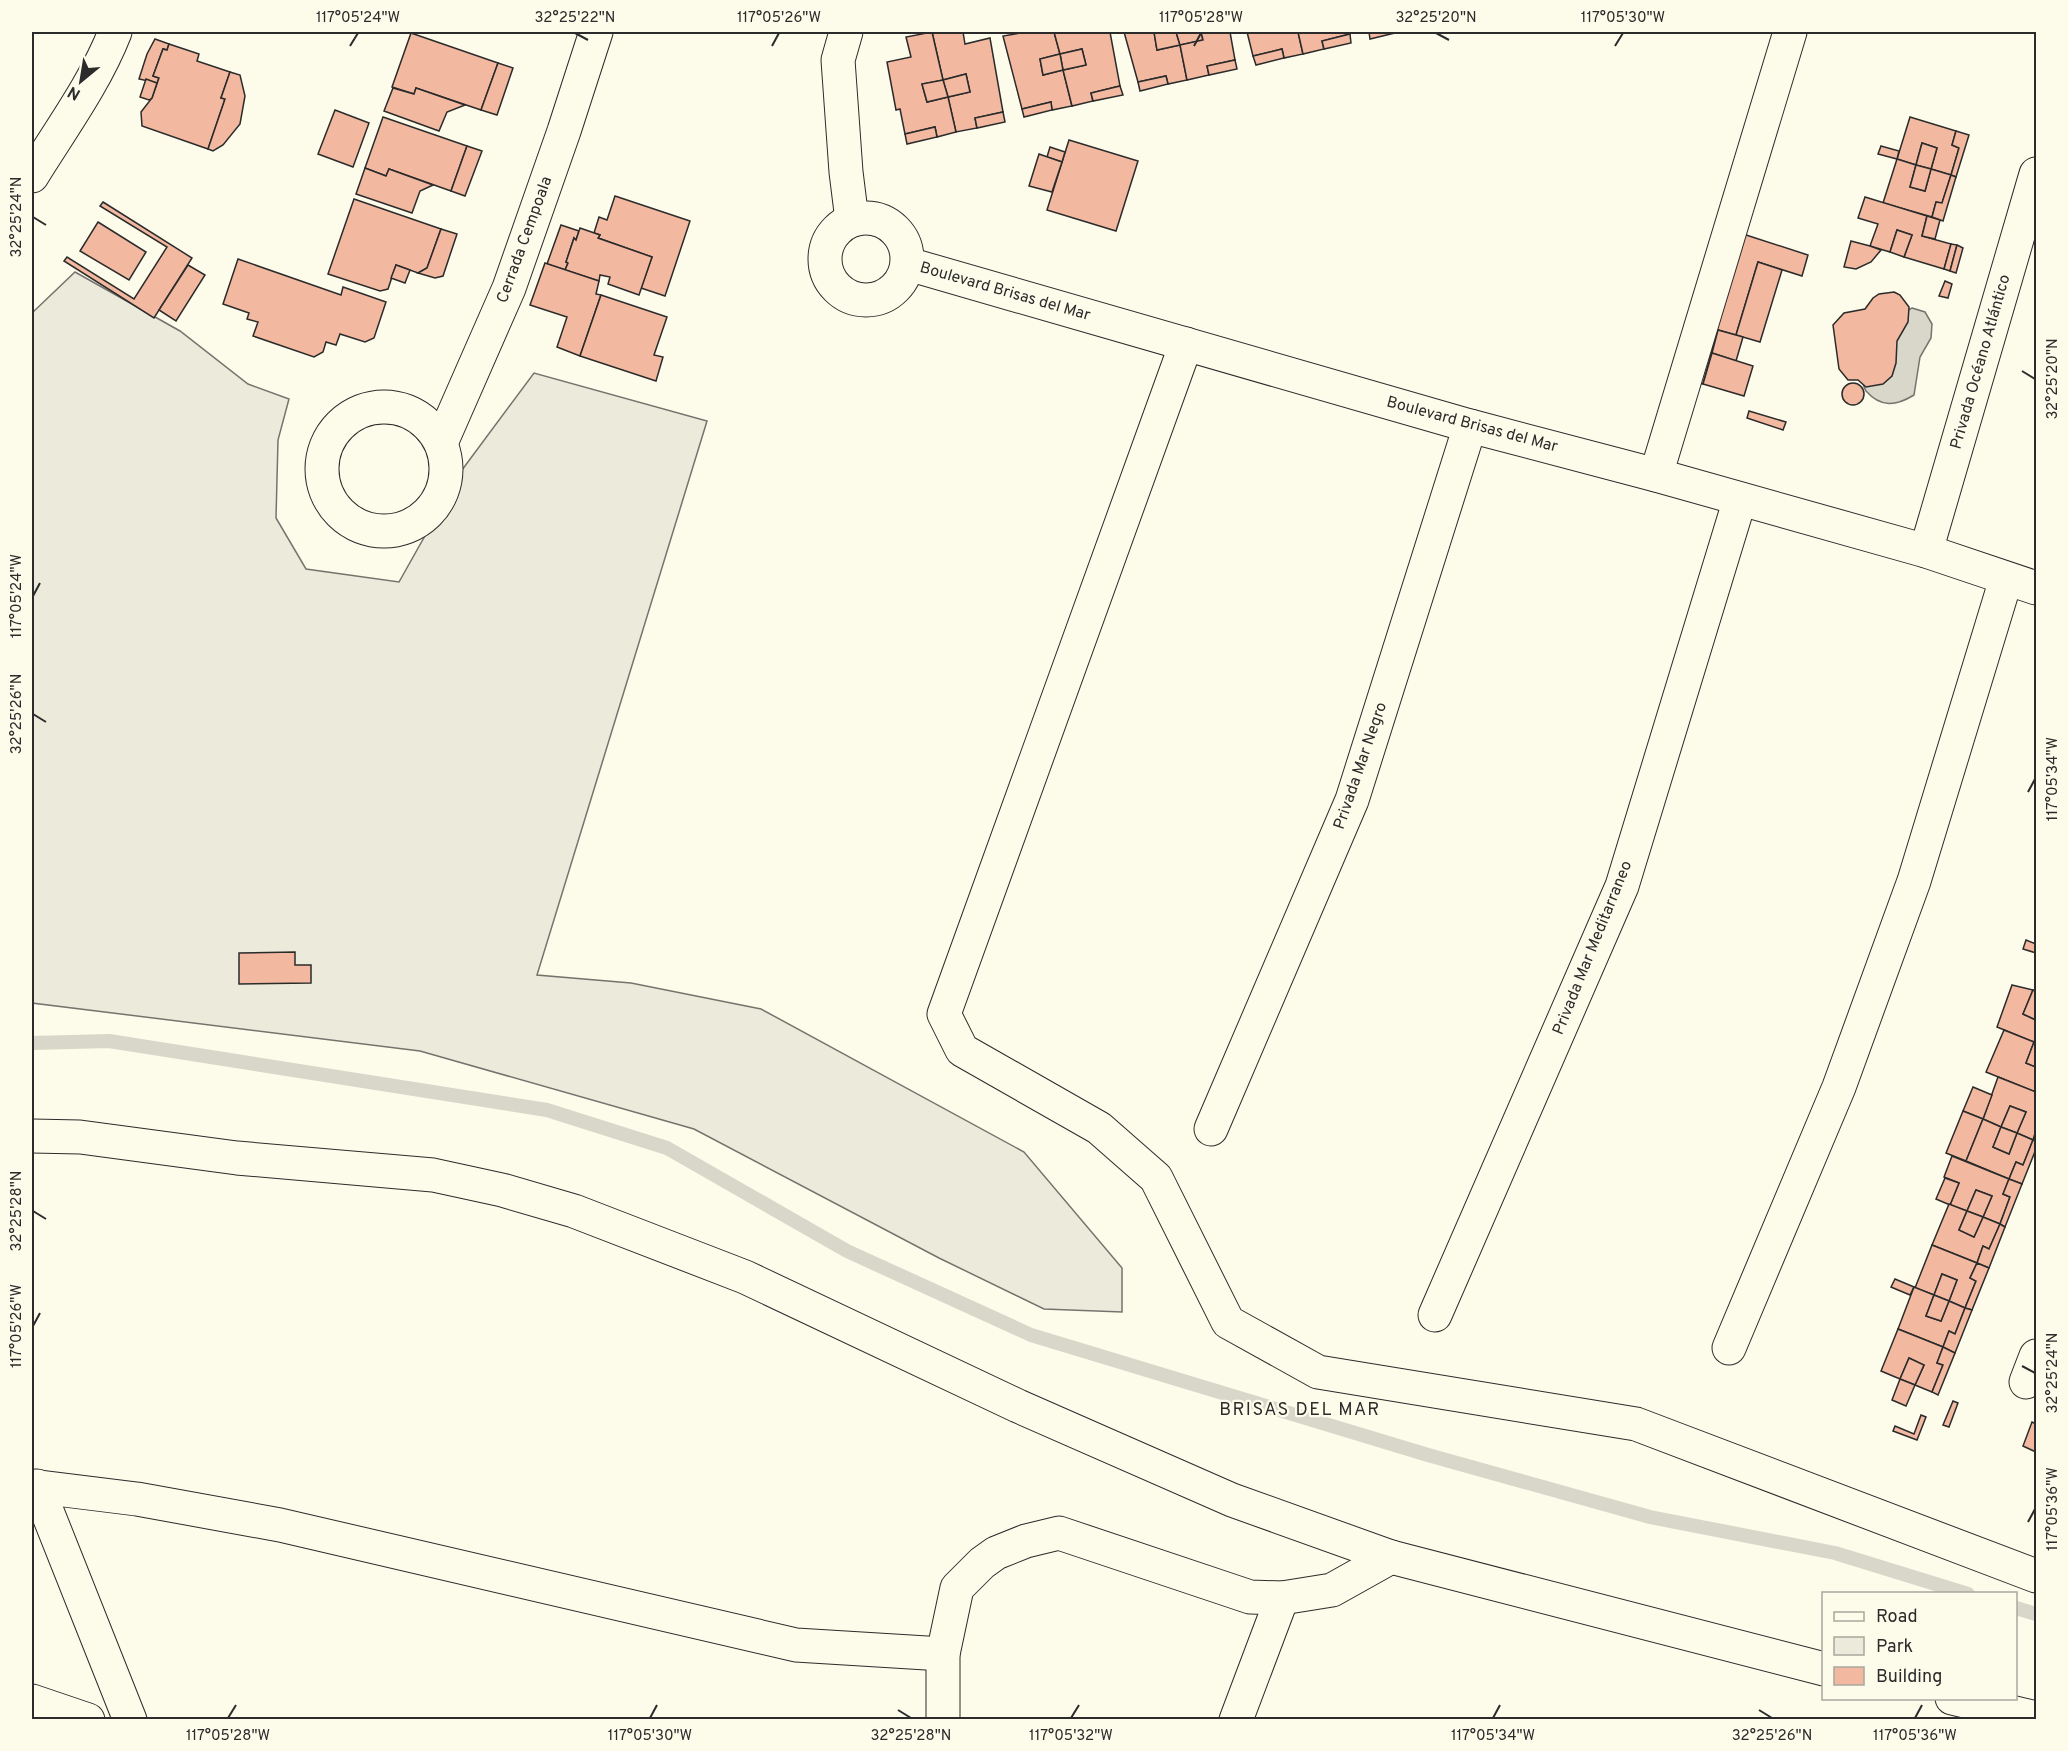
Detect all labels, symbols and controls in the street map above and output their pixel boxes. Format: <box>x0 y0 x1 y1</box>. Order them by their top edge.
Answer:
text: 117°05'24"W <box>316 9 400 28</box>
text: 32°25'22"N <box>535 9 615 28</box>
text: 117°05'26"W <box>737 9 821 28</box>
text: 117°05'28"W <box>1159 9 1243 28</box>
text: 32°25'20"N <box>1395 9 1477 28</box>
text: 117°05'30"W <box>1581 9 1665 28</box>
north arrow <box>51 51 111 111</box>
text: N <box>65 81 84 104</box>
street label: Cerrada Cempoala <box>493 174 557 306</box>
text: 32°25'24"N <box>8 177 27 257</box>
street label: Boulevard Brisas del Mar <box>917 258 1093 326</box>
street label: Privada Océano Atlántico <box>1946 272 2016 452</box>
text: 32°25'20"N <box>2044 338 2063 420</box>
street label: Boulevard Brisas del Mar <box>1384 392 1560 458</box>
text: 117°05'24"W <box>8 554 27 638</box>
text: 32°25'26"N <box>8 674 27 754</box>
street label: Privada Mar Negro <box>1330 700 1392 832</box>
text: 117°05'34"W <box>2044 737 2063 821</box>
street label: Privada Mar Meditarraneo <box>1549 858 1637 1038</box>
text: 32°25'28"N <box>8 1171 27 1251</box>
text: 117°05'26"W <box>8 1284 27 1368</box>
text: 32°25'24"N <box>2044 1333 2063 1413</box>
district label: BRISAS DEL MAR <box>1219 1399 1381 1422</box>
text: 117°05'36"W <box>2044 1467 2063 1551</box>
legend <box>1822 1592 2017 1700</box>
text: Road <box>1876 1606 1918 1629</box>
text: Park <box>1876 1636 1913 1659</box>
text: Building <box>1876 1666 1942 1689</box>
text: 117°05'28"W <box>186 1727 270 1746</box>
text: 117°05'30"W <box>608 1727 692 1746</box>
text: 32°25'28"N <box>871 1727 951 1746</box>
text: 117°05'32"W <box>1029 1727 1113 1746</box>
text: 117°05'34"W <box>1451 1727 1535 1746</box>
text: 32°25'26"N <box>1732 1727 1812 1746</box>
text: 117°05'36"W <box>1873 1727 1957 1746</box>

